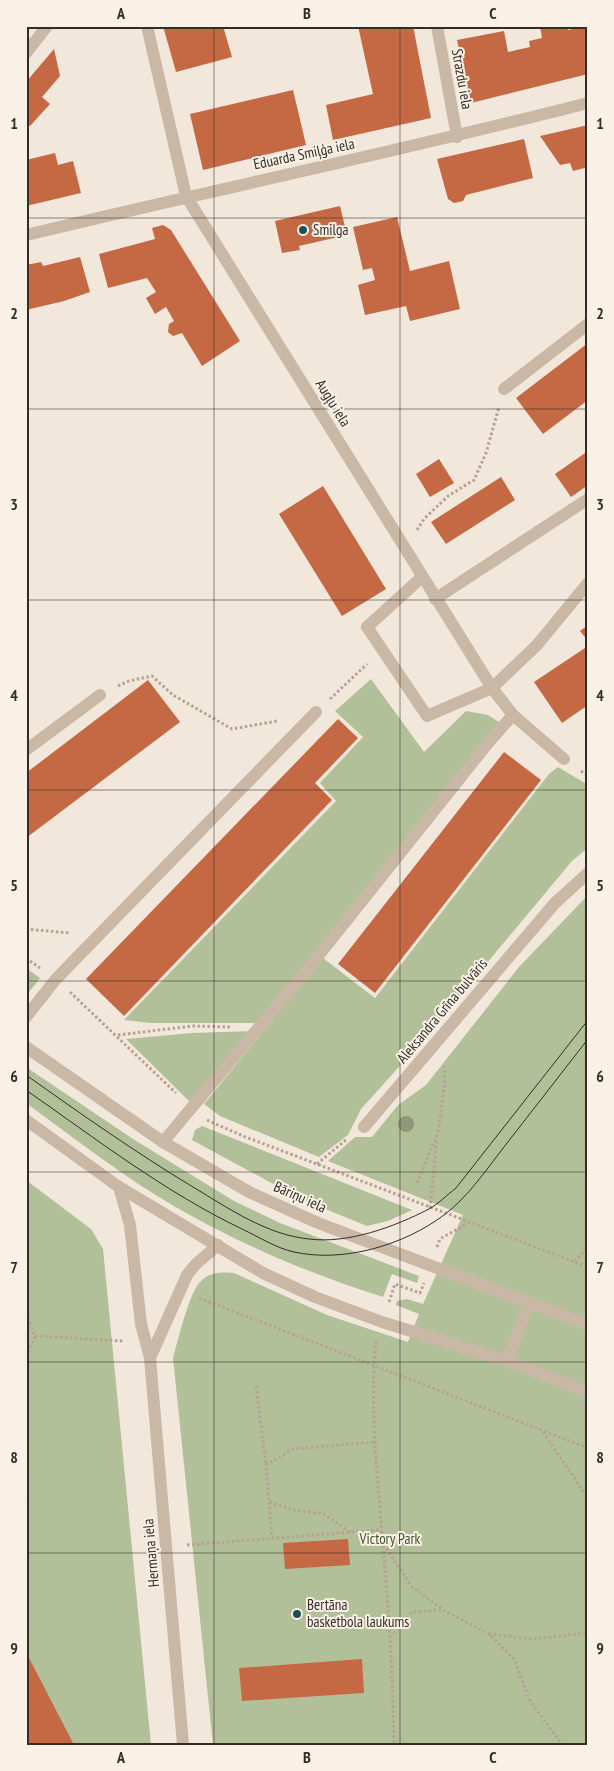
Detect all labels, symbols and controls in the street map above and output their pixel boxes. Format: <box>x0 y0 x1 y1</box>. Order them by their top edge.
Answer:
text: A <box>116 3 126 23</box>
text: B <box>303 3 311 23</box>
text: C <box>489 3 497 23</box>
street label: Strazdu iela <box>448 47 477 111</box>
text: 1 <box>10 113 18 133</box>
text: 1 <box>596 113 604 133</box>
street label: Eduarda Smiļģa iela <box>252 134 356 173</box>
place label: Smilga <box>313 220 348 239</box>
marker: Smilga <box>297 224 309 236</box>
text: 2 <box>10 303 18 323</box>
text: 2 <box>596 303 604 323</box>
street label: Augļu iela <box>312 376 355 430</box>
text: 3 <box>10 494 18 514</box>
text: 3 <box>596 494 604 514</box>
text: 4 <box>10 685 18 705</box>
text: 4 <box>596 685 604 705</box>
text: 5 <box>10 875 18 895</box>
text: 5 <box>596 875 604 895</box>
street label: Aleksandra Grīna bulvāris <box>392 954 491 1067</box>
text: 6 <box>10 1066 18 1086</box>
text: 6 <box>596 1066 604 1086</box>
street label: Bāriņu iela <box>271 1177 329 1217</box>
text: 7 <box>10 1257 18 1277</box>
text: 7 <box>596 1257 604 1277</box>
text: 8 <box>10 1447 18 1467</box>
text: 8 <box>596 1447 604 1467</box>
street label: Hermaņa iela <box>138 1518 163 1588</box>
park label: Victory Park <box>359 1529 421 1548</box>
place label: Bertāna basketbola laukums <box>307 1595 409 1631</box>
marker: Bertāna basketbola laukums <box>291 1608 303 1620</box>
text: 9 <box>10 1638 18 1658</box>
text: 9 <box>596 1638 604 1658</box>
text: A <box>116 1747 126 1767</box>
text: B <box>303 1747 311 1767</box>
text: C <box>489 1747 497 1767</box>

